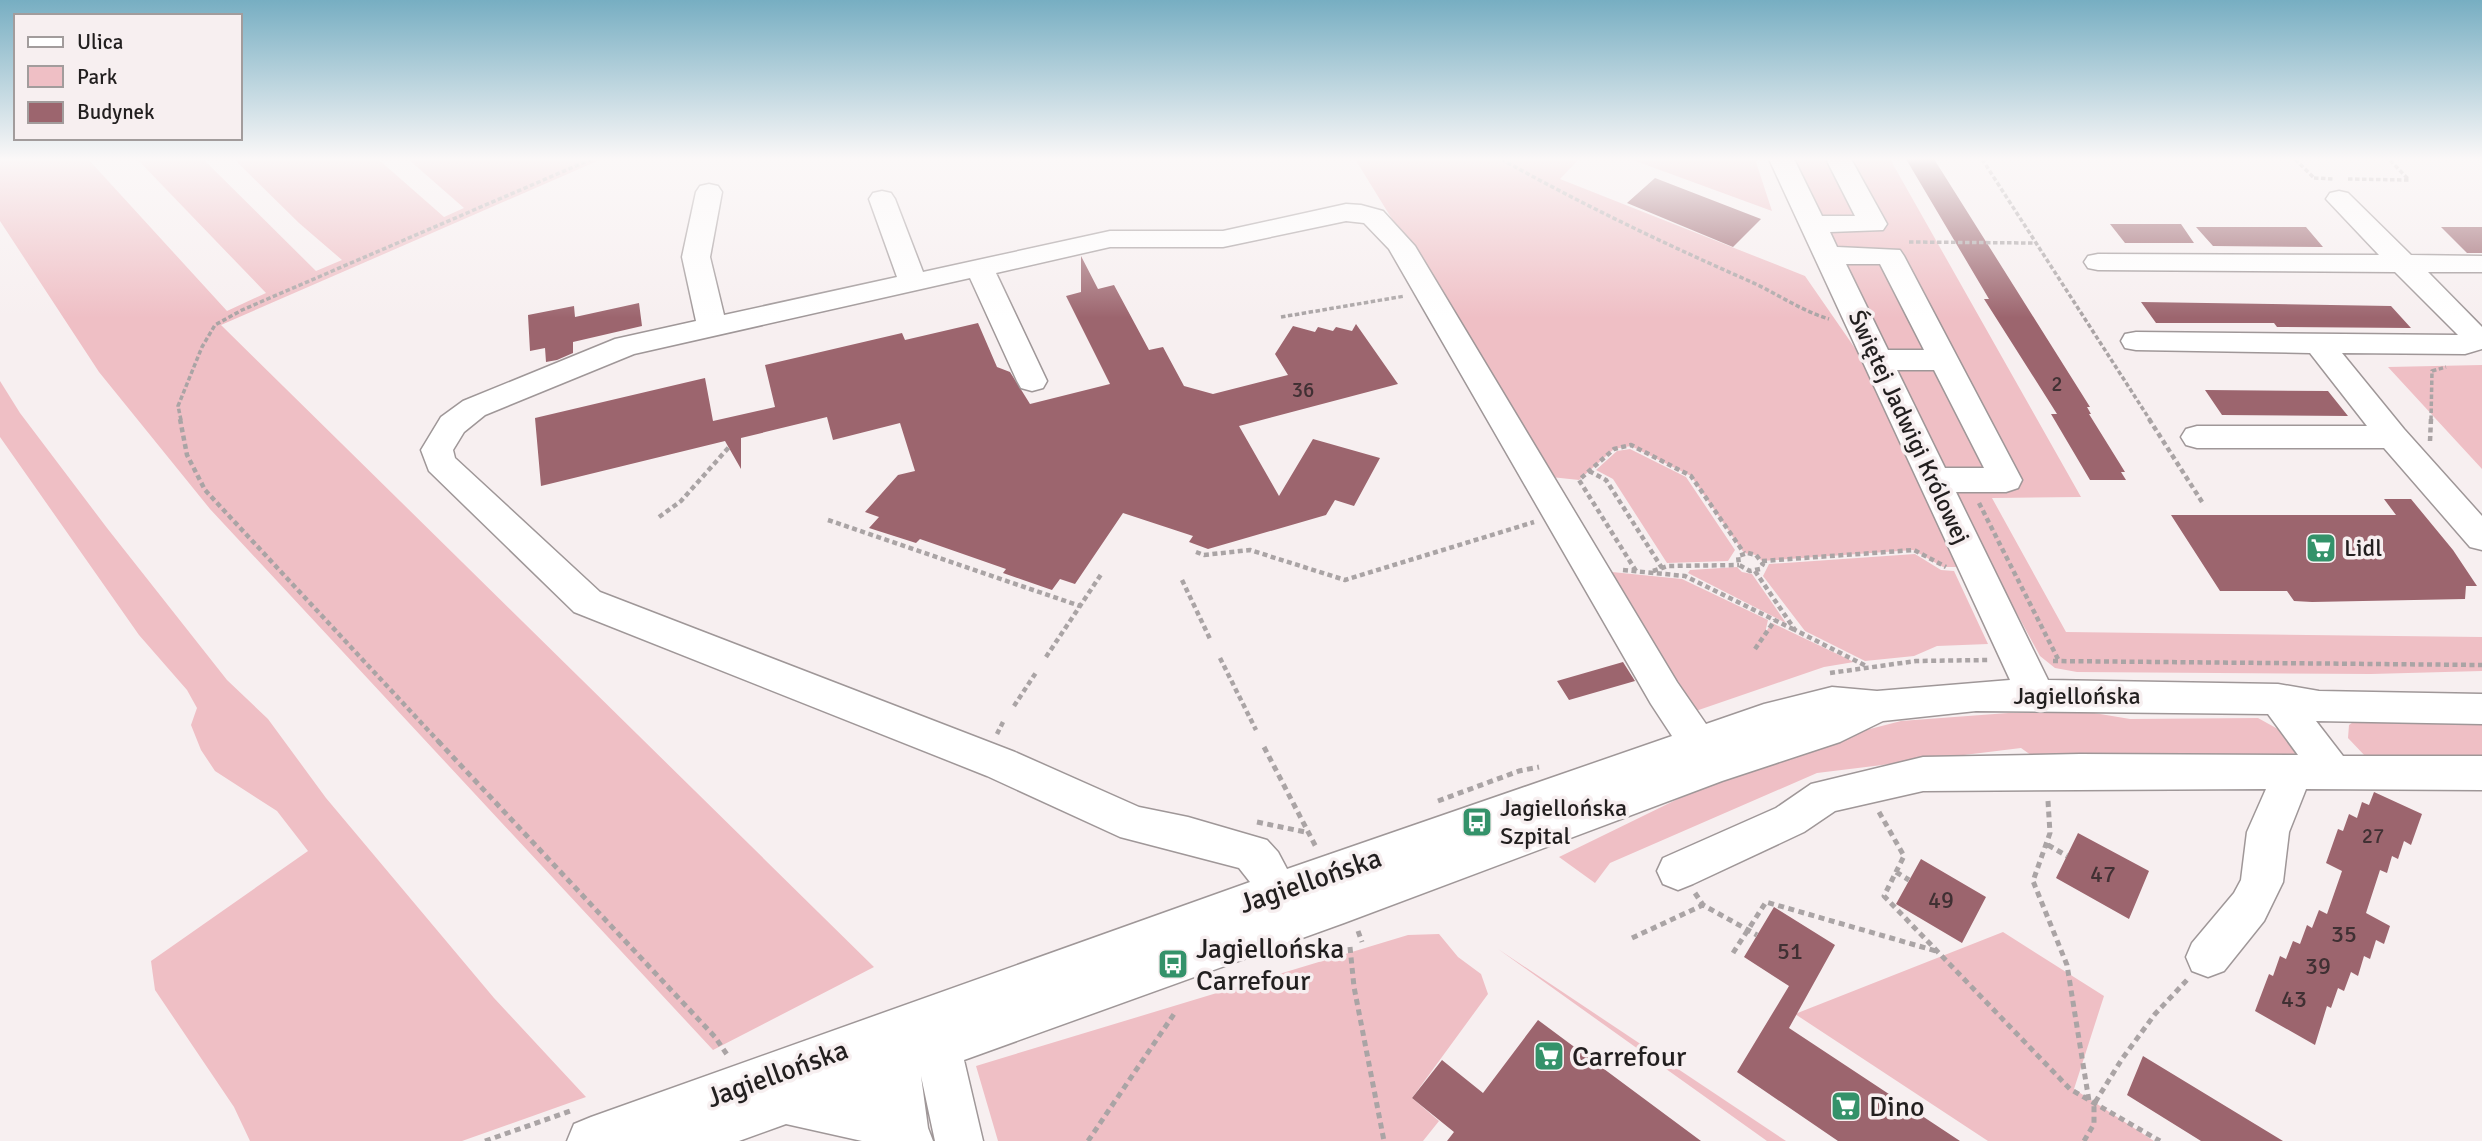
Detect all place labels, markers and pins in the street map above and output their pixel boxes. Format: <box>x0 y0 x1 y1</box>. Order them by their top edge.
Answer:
supermarket icon: Lidl <box>2304 531 2338 565</box>
place label: Lidl <box>2344 533 2382 563</box>
place label: Jagiellońska Szpital <box>1500 793 1627 851</box>
bus stop icon: Jagiellońska Szpital <box>1460 805 1494 839</box>
place label: Jagiellońska Carrefour <box>1196 932 1344 998</box>
bus stop icon: Jagiellońska Carrefour <box>1156 947 1190 981</box>
supermarket icon: Carrefour <box>1532 1039 1566 1073</box>
place label: Carrefour <box>1572 1040 1687 1074</box>
supermarket icon: Dino <box>1829 1089 1863 1123</box>
place label: Dino <box>1869 1090 1925 1124</box>

